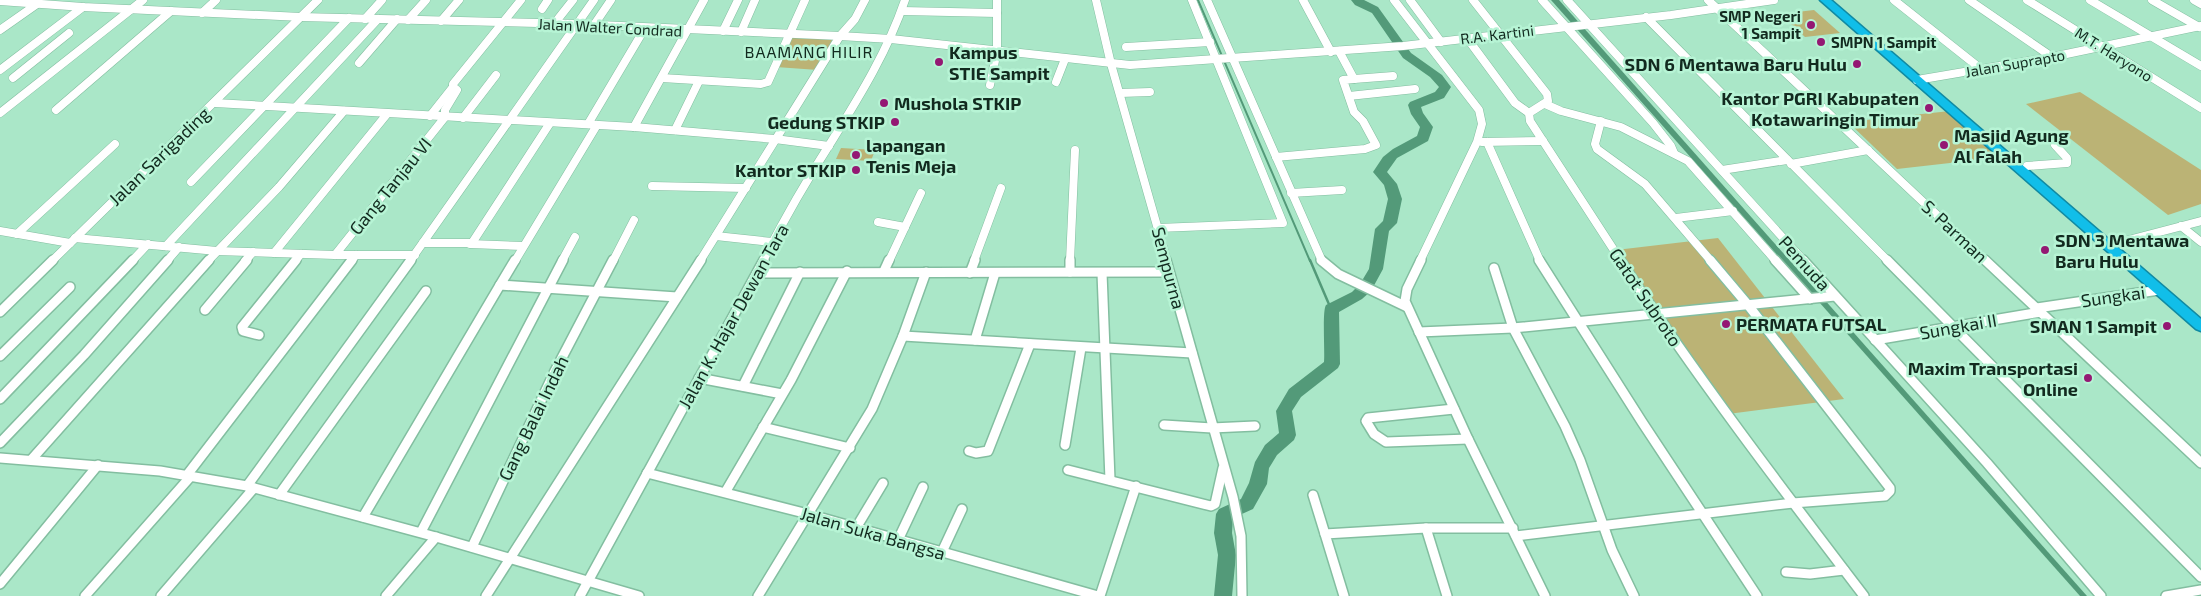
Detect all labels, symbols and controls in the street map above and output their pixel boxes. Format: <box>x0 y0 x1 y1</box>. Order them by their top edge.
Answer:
place label: SMP Negeri 1 Sampit <box>1719 7 1801 42</box>
street label: Jalan Walter Condrad <box>537 14 683 40</box>
marker: SMP Negeri 1 Sampit <box>1805 19 1817 31</box>
street label: R.A. Kartini <box>1459 21 1535 47</box>
street label: M.T. Haryono <box>2072 23 2156 85</box>
place label: SMPN 1 Sampit <box>1831 33 1936 51</box>
marker: SMPN 1 Sampit <box>1815 36 1827 48</box>
place label: Kampus STIE Sampit <box>949 41 1050 84</box>
district label: BAAMANG HILIR <box>745 42 873 61</box>
street label: Jalan Suprapto <box>1964 45 2066 81</box>
place label: SDN 6 Mentawa Baru Hulu <box>1625 53 1847 75</box>
marker: Kampus STIE Sampit <box>933 56 945 68</box>
marker: SDN 6 Mentawa Baru Hulu <box>1851 58 1863 70</box>
place label: Kantor PGRI Kabupaten Kotawaringin Timur <box>1721 87 1919 130</box>
place label: Mushola STKIP <box>894 92 1021 114</box>
marker: Mushola STKIP <box>878 97 890 109</box>
street label: Jalan Sarigading <box>104 102 214 210</box>
marker: Kantor PGRI Kabupaten Kotawaringin Timur <box>1923 102 1935 114</box>
place label: Gedung STKIP <box>767 111 885 133</box>
marker: Gedung STKIP <box>889 116 901 128</box>
place label: Masjid Agung Al Falah <box>1954 124 2069 167</box>
street label: Gang Tanjau VI <box>344 133 436 239</box>
place label: lapangan Tenis Meja <box>866 134 956 177</box>
marker: Masjid Agung Al Falah <box>1938 139 1950 151</box>
marker: lapangan Tenis Meja <box>850 149 862 161</box>
place label: Kantor STKIP <box>735 159 846 181</box>
marker: Kantor STKIP <box>850 164 862 176</box>
street label: S. Parman <box>1918 195 1992 267</box>
street label: Jalan K. Hajar Dewan Tara <box>673 220 793 412</box>
street label: Sempurna <box>1148 225 1190 311</box>
place label: SDN 3 Mentawa Baru Hulu <box>2055 229 2189 272</box>
street label: Pemuda <box>1775 231 1835 295</box>
street label: Gatot Subroto <box>1605 244 1687 350</box>
marker: SDN 3 Mentawa Baru Hulu <box>2039 244 2051 256</box>
street label: Sungkai <box>2080 281 2146 311</box>
street label: Sungkai II <box>1918 308 1998 344</box>
place label: PERMATA FUTSAL <box>1736 313 1887 335</box>
place label: SMAN 1 Sampit <box>2030 315 2158 337</box>
marker: PERMATA FUTSAL <box>1720 318 1732 330</box>
marker: SMAN 1 Sampit <box>2161 320 2173 332</box>
street label: Gang Balai Indah <box>493 352 573 484</box>
place label: Maxim Transportasi Online <box>1908 357 2078 400</box>
marker: Maxim Transportasi Online <box>2082 372 2094 384</box>
street label: Jalan Suka Bangsa <box>798 502 948 564</box>

